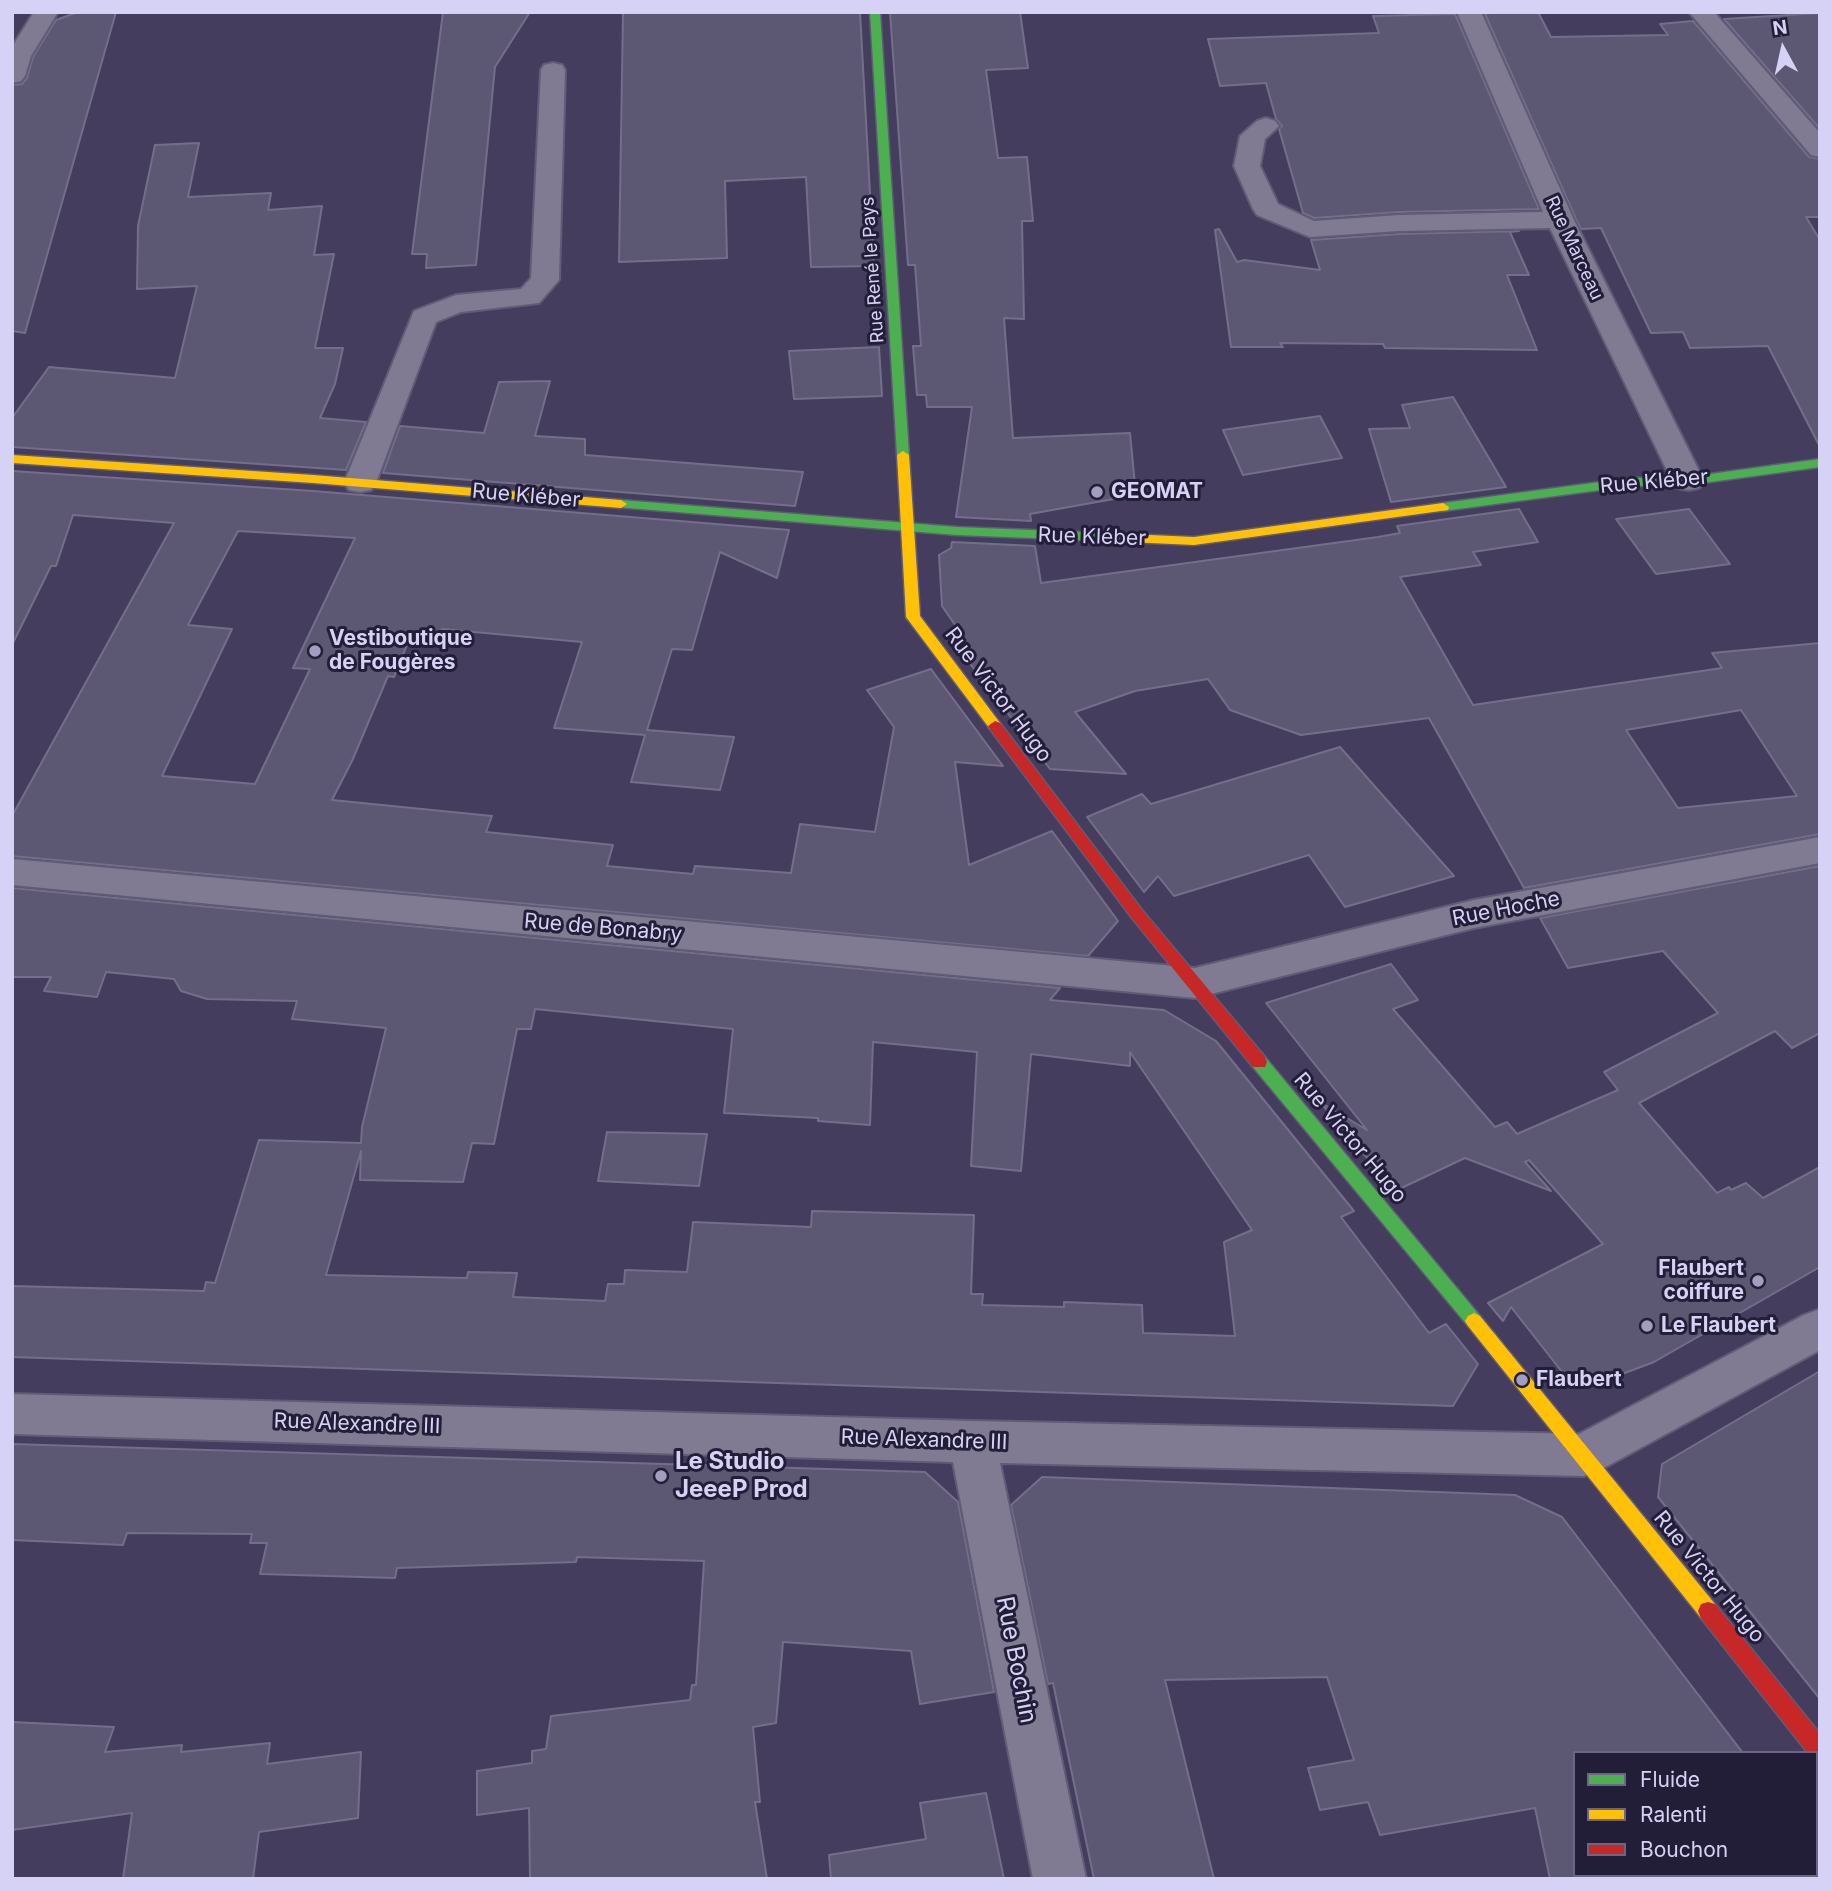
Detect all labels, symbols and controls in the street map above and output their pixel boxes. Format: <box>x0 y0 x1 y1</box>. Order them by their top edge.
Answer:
north arrow <box>1748 14 1818 84</box>
text: N <box>1771 15 1789 40</box>
street label: Rue Marceau <box>1540 193 1608 303</box>
street label: Rue René le Pays <box>857 196 889 344</box>
street label: Rue Kléber <box>1599 465 1709 499</box>
street label: Rue Kléber <box>471 479 581 513</box>
place label: GEOMAT <box>1111 479 1203 505</box>
marker: GEOMAT <box>1089 484 1105 500</box>
street label: Rue Kléber <box>1037 523 1147 551</box>
street label: Rue Victor Hugo <box>939 623 1057 767</box>
place label: Vestiboutique de Fougères <box>329 626 472 676</box>
marker: Vestiboutique de Fougères <box>307 643 323 659</box>
street label: Rue Hoche <box>1450 886 1562 932</box>
street label: Rue de Bonabry <box>523 909 683 947</box>
street label: Rue Victor Hugo <box>1288 1068 1412 1208</box>
place label: Flaubert coiffure <box>1658 1256 1744 1306</box>
marker: Flaubert coiffure <box>1750 1273 1766 1289</box>
place label: Le Flaubert <box>1661 1313 1776 1339</box>
marker: Le Flaubert <box>1639 1318 1655 1334</box>
place label: Flaubert <box>1536 1367 1622 1393</box>
marker: Flaubert <box>1514 1372 1530 1388</box>
street label: Rue Alexandre III <box>273 1409 441 1439</box>
street label: Rue Alexandre III <box>840 1425 1008 1455</box>
place label: Le Studio JeeeP Prod <box>675 1448 808 1504</box>
marker: Le Studio JeeeP Prod <box>653 1468 669 1484</box>
street label: Rue Victor Hugo <box>1648 1506 1770 1648</box>
street label: Rue Bochin <box>990 1594 1042 1726</box>
legend <box>1573 1751 1818 1877</box>
text: Fluide <box>1640 1767 1700 1792</box>
text: Ralenti <box>1640 1802 1707 1827</box>
text: Bouchon <box>1640 1837 1728 1862</box>

